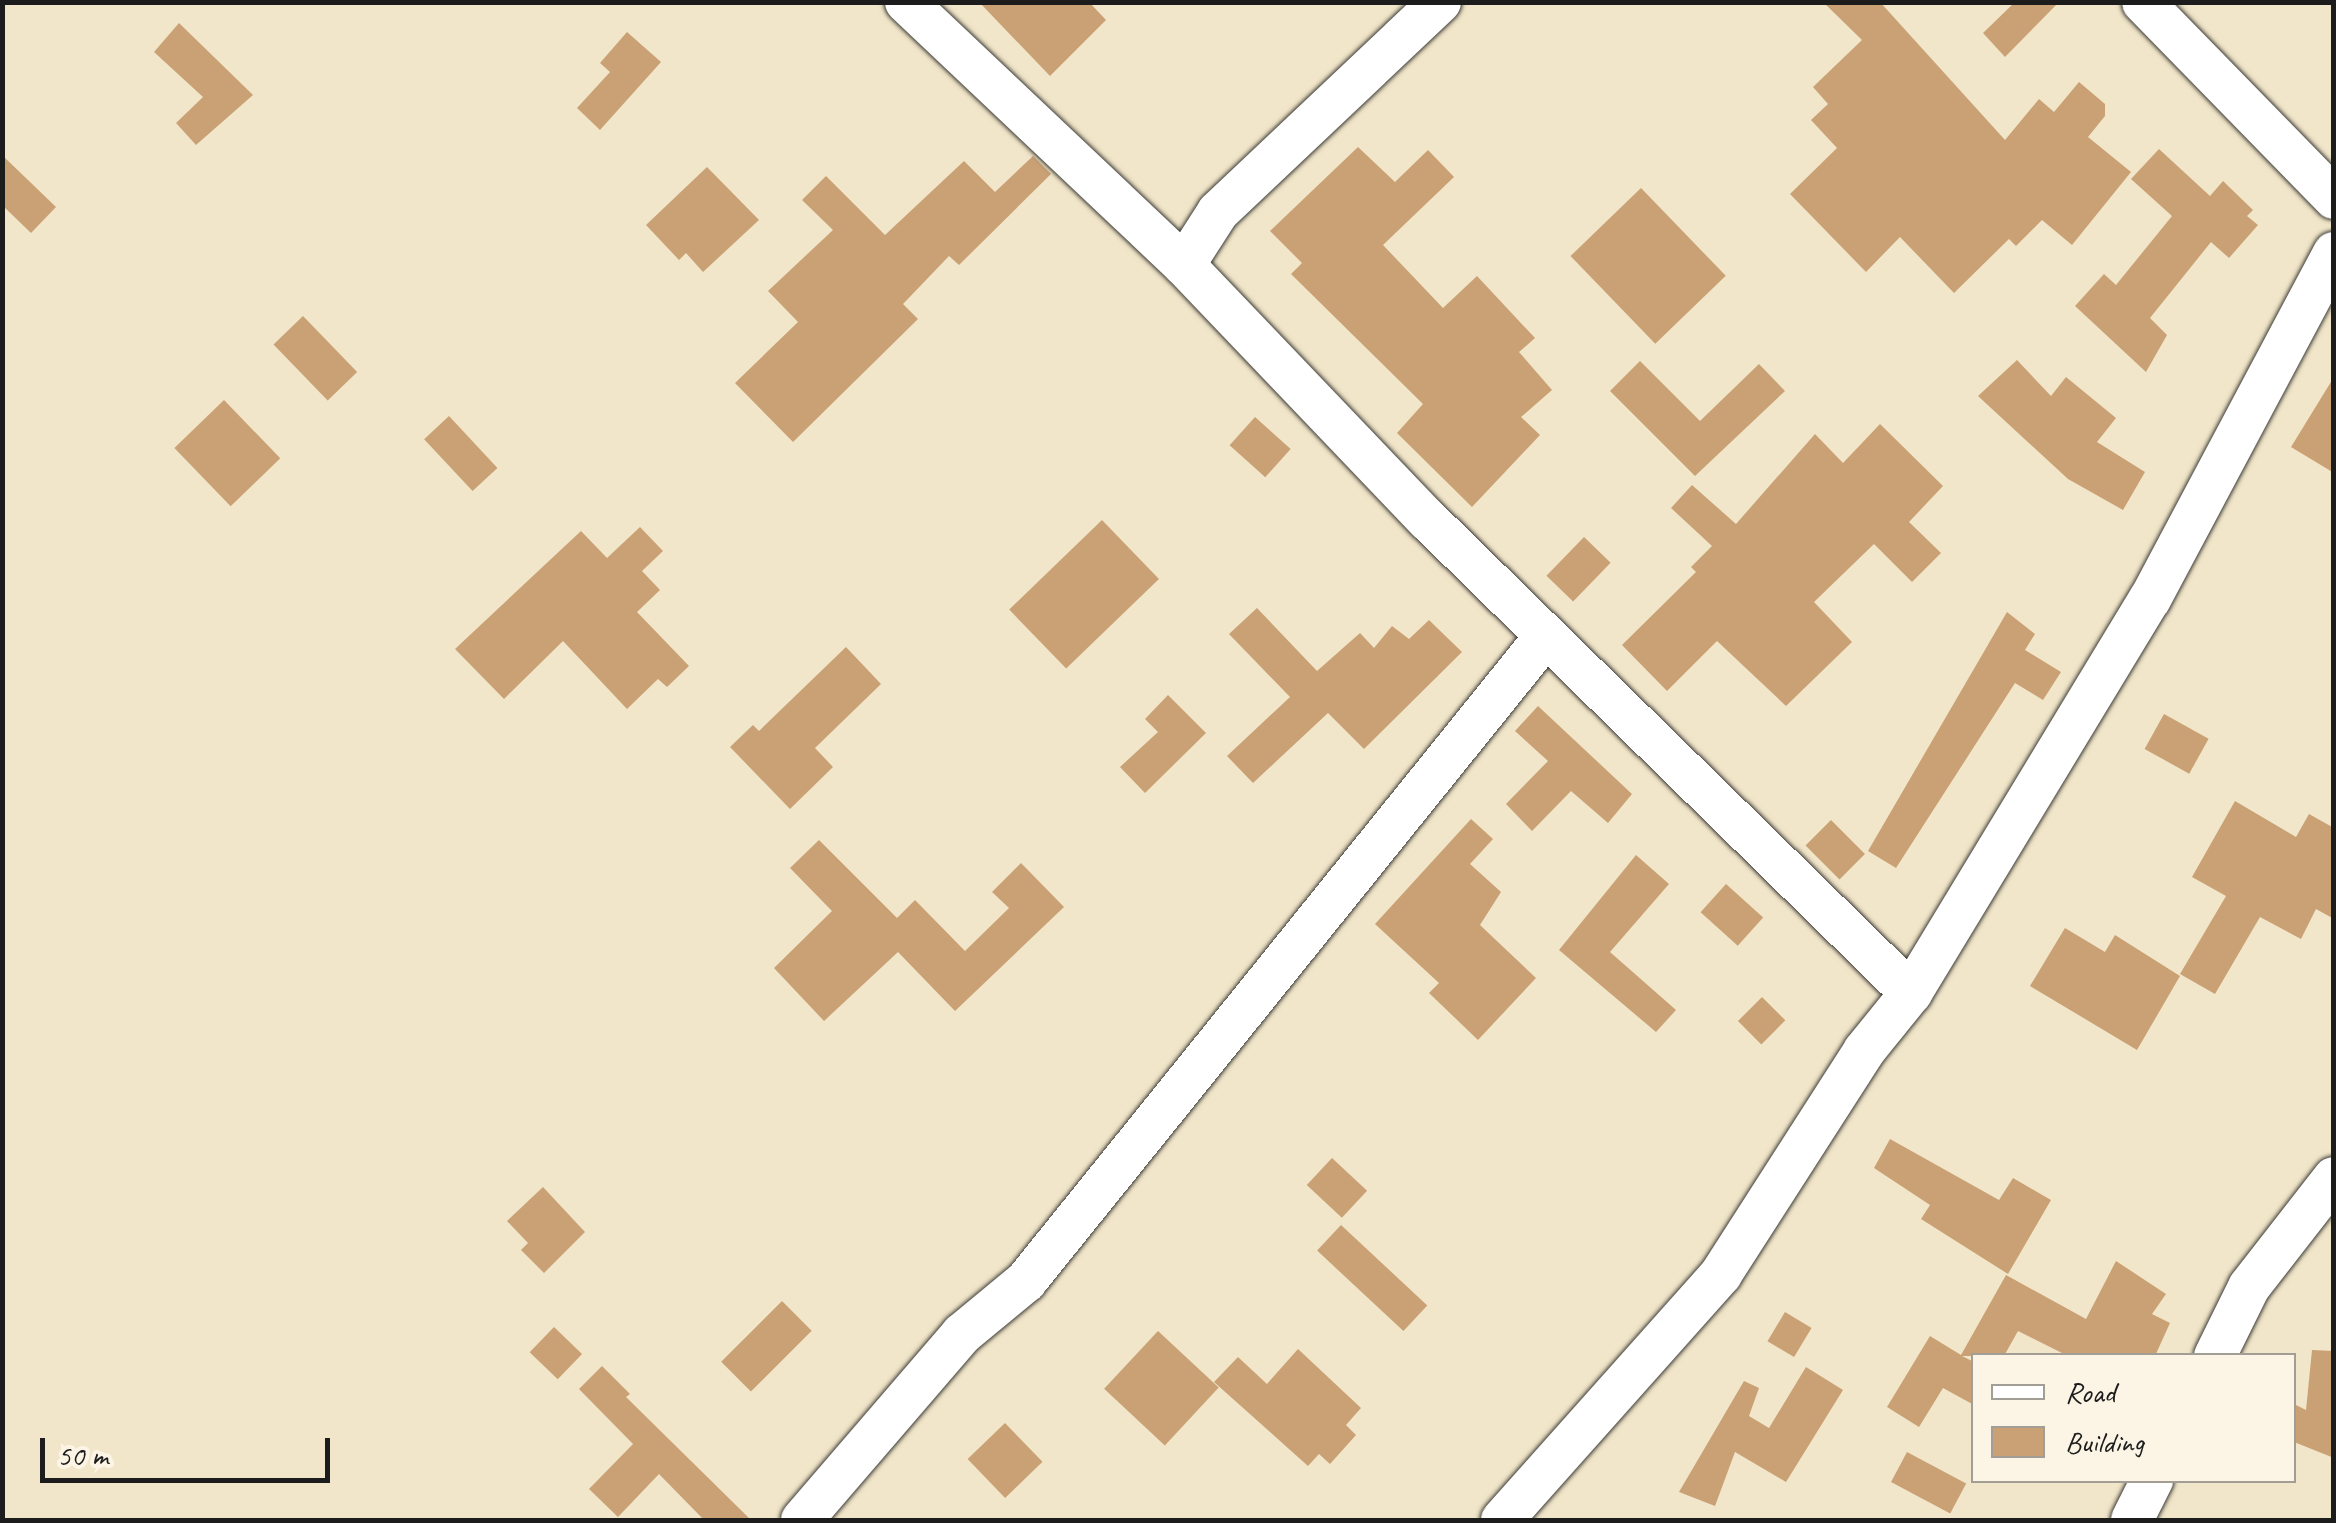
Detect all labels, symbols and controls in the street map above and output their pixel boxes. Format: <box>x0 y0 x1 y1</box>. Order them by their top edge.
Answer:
legend <box>1971 1353 2296 1483</box>
text: Road <box>2065 1373 2115 1411</box>
scale bar <box>45 1418 335 1480</box>
text: Building <box>2065 1423 2144 1461</box>
text: 50 m <box>57 1436 108 1474</box>

